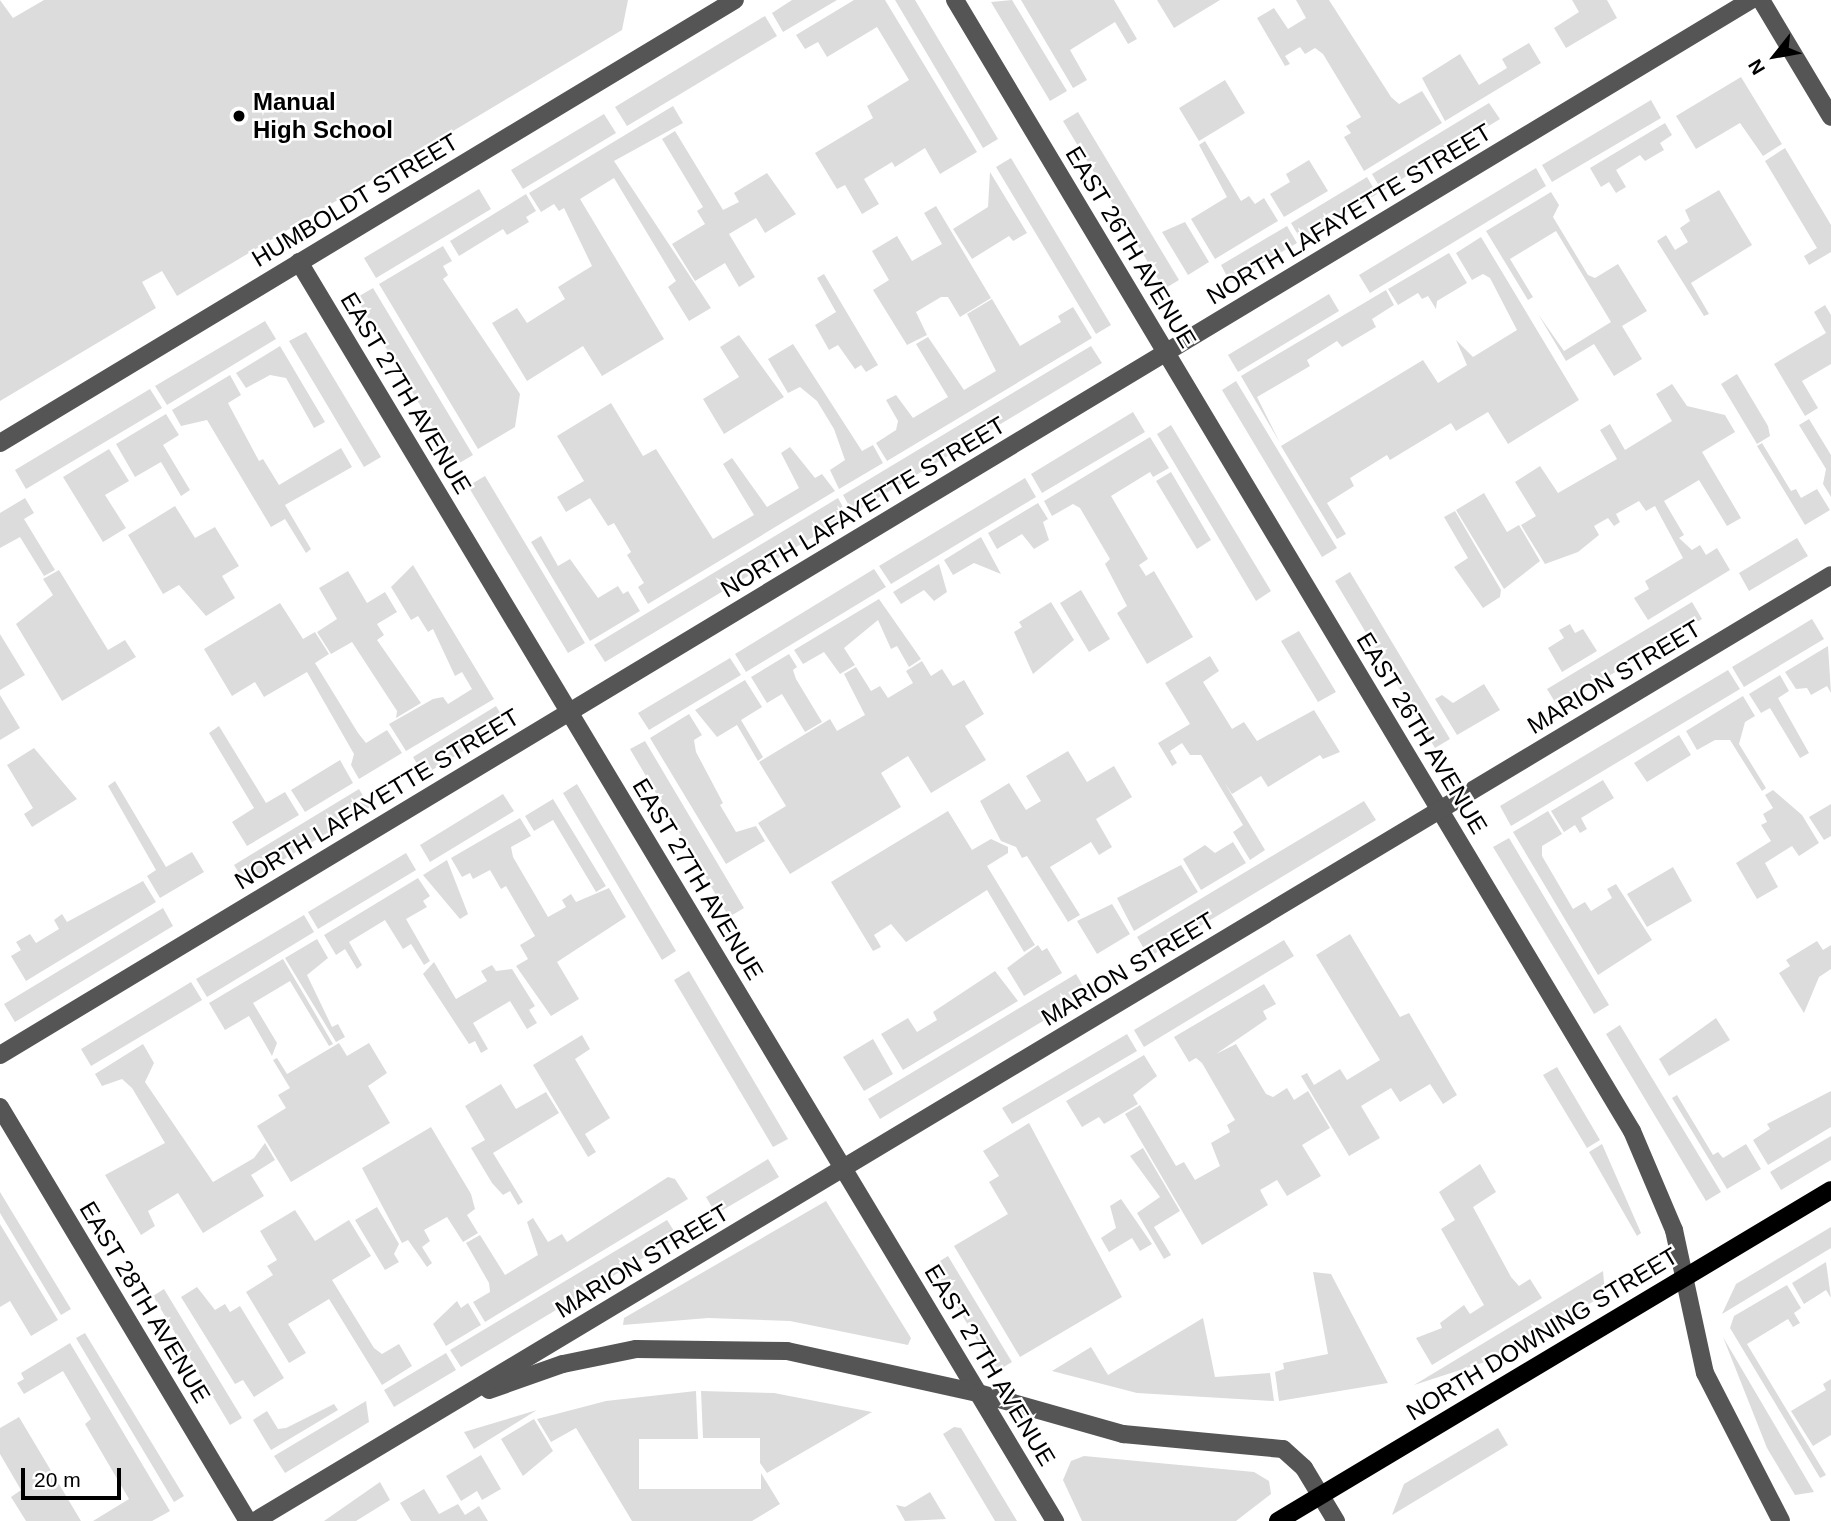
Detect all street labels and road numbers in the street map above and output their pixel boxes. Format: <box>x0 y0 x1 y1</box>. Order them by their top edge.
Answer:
street label: NORTH LAFAYETTE STREET <box>1201 117 1497 311</box>
street label: HUMBOLDT STREET <box>246 127 464 273</box>
street label: EAST 26TH AVENUE <box>1059 140 1203 354</box>
street label: EAST 27TH AVENUE <box>334 286 478 500</box>
street label: NORTH LAFAYETTE STREET <box>715 410 1011 604</box>
street label: MARION STREET <box>1522 614 1706 740</box>
street label: EAST 26TH AVENUE <box>1350 626 1494 840</box>
street label: NORTH LAFAYETTE STREET <box>229 702 525 896</box>
street label: EAST 27TH AVENUE <box>626 772 770 986</box>
street label: MARION STREET <box>1036 906 1220 1032</box>
street label: EAST 28TH AVENUE <box>73 1195 217 1409</box>
street label: MARION STREET <box>550 1198 734 1324</box>
street label: NORTH DOWNING STREET <box>1401 1241 1683 1427</box>
street label: EAST 27TH AVENUE <box>918 1258 1062 1472</box>

